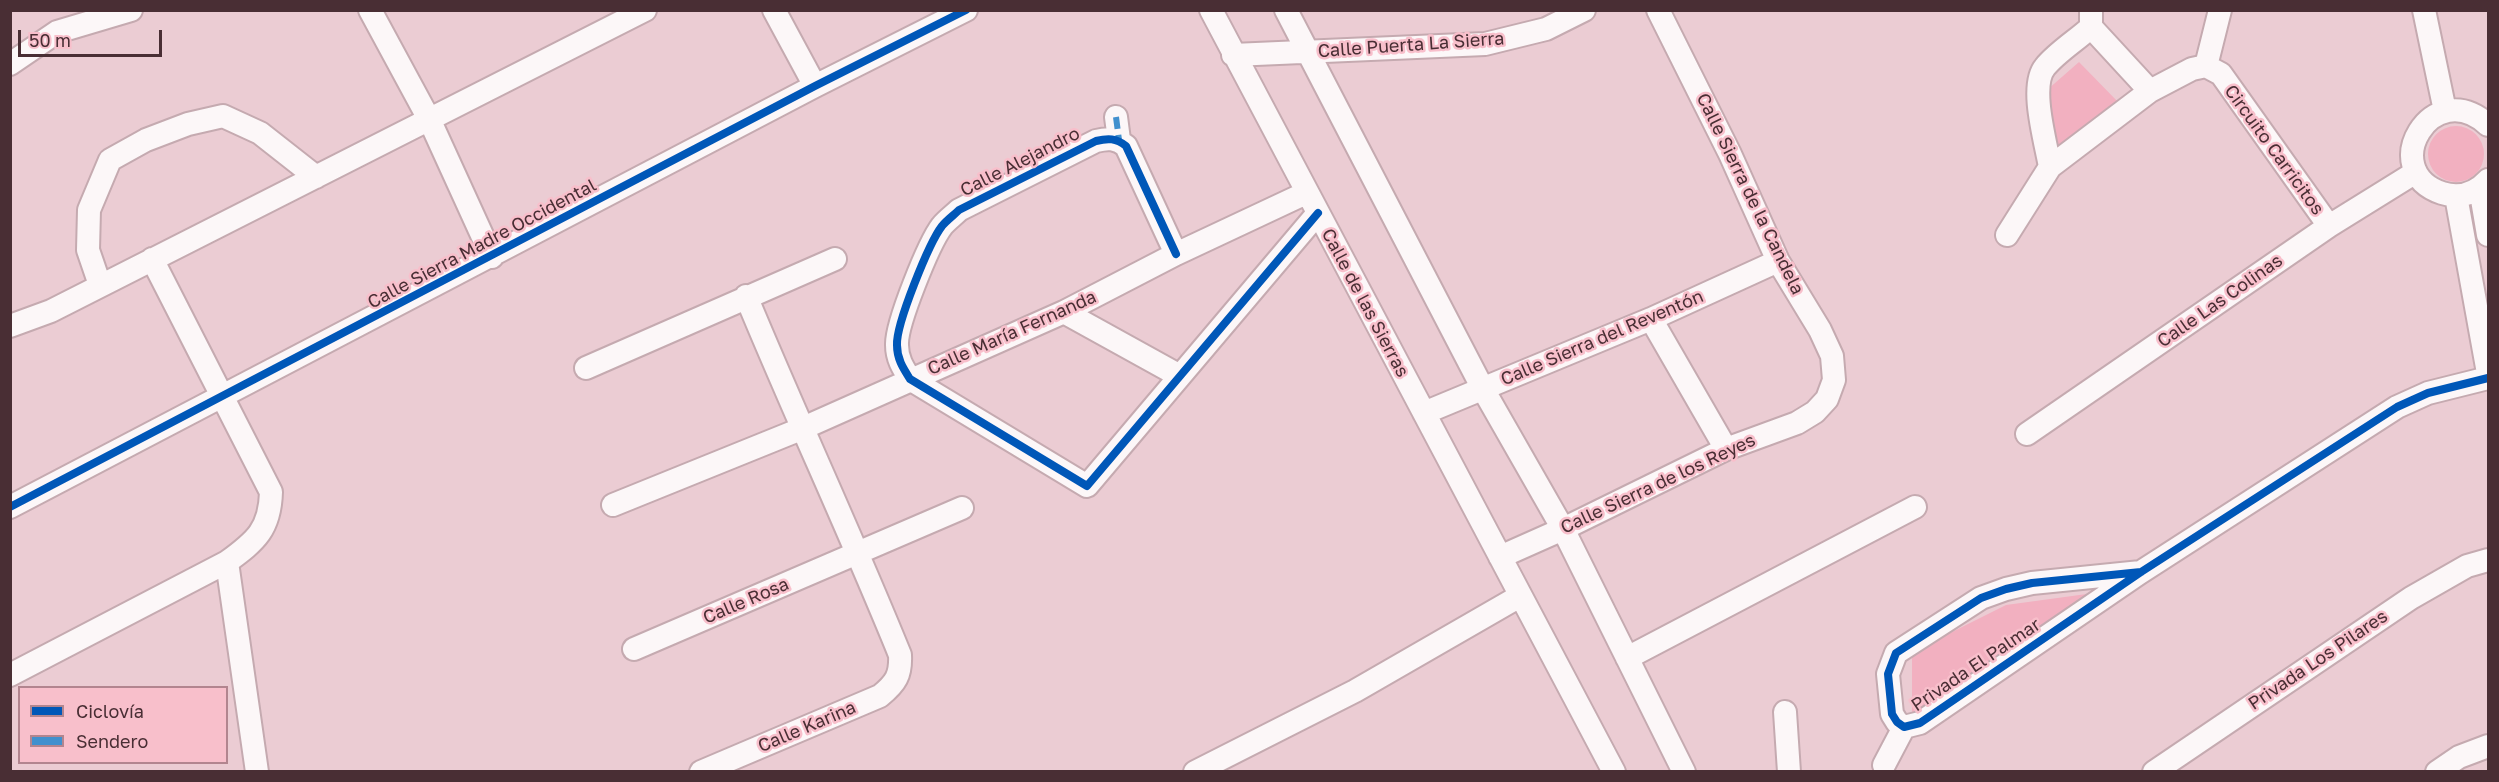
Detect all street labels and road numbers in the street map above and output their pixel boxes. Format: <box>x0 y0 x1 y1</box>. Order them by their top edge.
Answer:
street label: Calle Puerta La Sierra <box>1317 28 1505 62</box>
street label: Circuito Carricitos <box>2220 81 2328 219</box>
street label: Calle Sierra de la Candela <box>1692 90 1808 298</box>
street label: Calle Alejandro <box>957 123 1083 201</box>
street label: Calle Sierra Madre Occidental <box>364 174 600 314</box>
street label: Calle de las Sierras <box>1317 225 1413 381</box>
street label: Calle Las Colinas <box>2153 250 2287 352</box>
street label: Calle Sierra del Reventón <box>1497 285 1707 391</box>
street label: Calle María Fernanda <box>924 286 1100 380</box>
street label: Calle Sierra de los Reyes <box>1557 429 1759 539</box>
street label: Calle Rosa <box>700 573 792 629</box>
street label: Privada Los Pilares <box>2244 605 2392 715</box>
street label: Privada El Palmar <box>1907 614 2045 716</box>
street label: Calle Karina <box>755 697 859 757</box>

